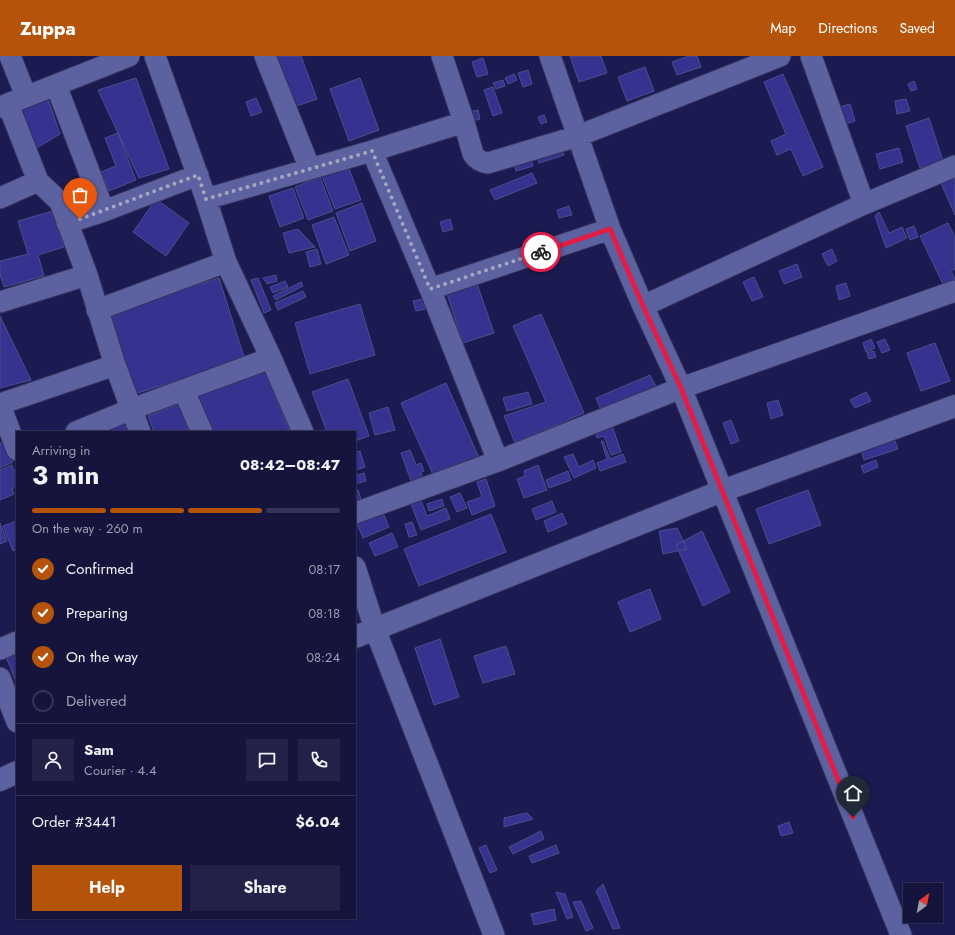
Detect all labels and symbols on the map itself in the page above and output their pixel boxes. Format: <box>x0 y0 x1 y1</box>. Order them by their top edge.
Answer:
pin <box>63 178 97 219</box>
courier <box>521 232 561 272</box>
pin <box>836 776 870 817</box>
north arrow <box>903 883 943 923</box>

